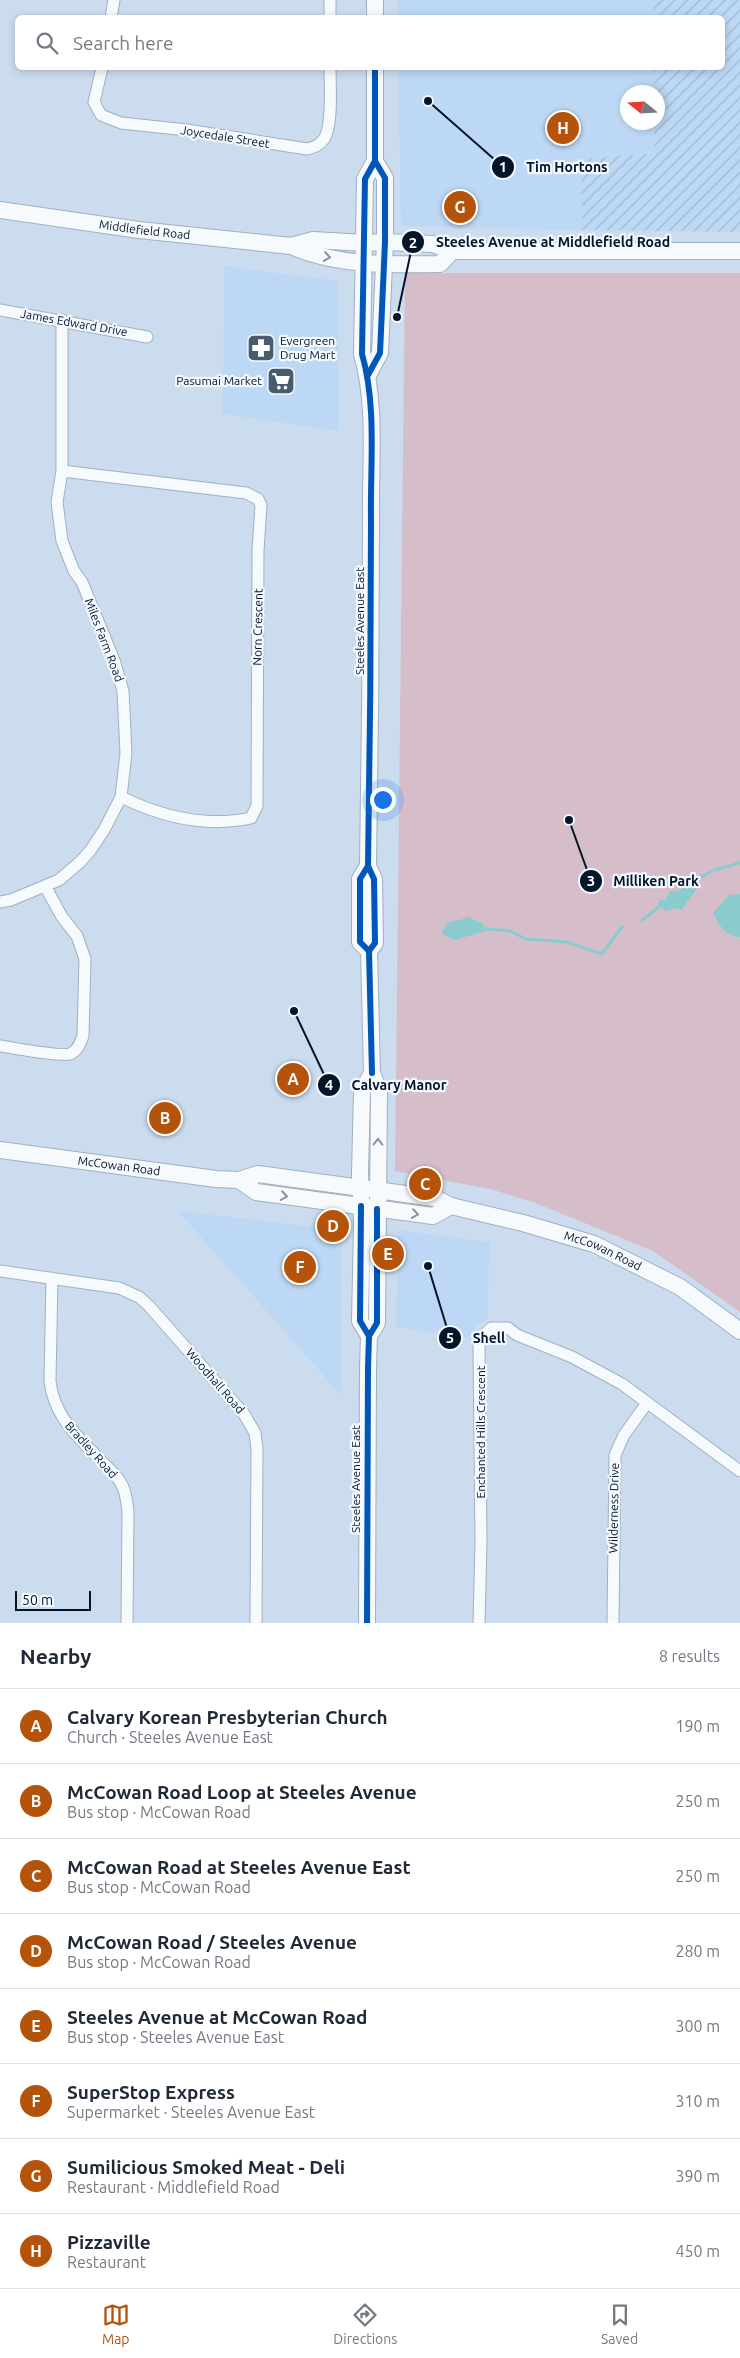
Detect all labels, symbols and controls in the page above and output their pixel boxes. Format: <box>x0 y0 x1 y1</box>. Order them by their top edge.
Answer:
search box <box>15 15 725 70</box>
icon: search <box>33 29 61 57</box>
text: Search here <box>73 32 173 54</box>
north arrow <box>620 85 665 130</box>
pin: H <box>547 109 579 147</box>
street label: Joycedale Street <box>180 123 271 150</box>
callout: Tim Hortons <box>491 152 617 181</box>
text: 1 <box>499 158 507 175</box>
text: Tim Hortons <box>526 159 608 175</box>
pin: G <box>444 188 476 226</box>
street label: Middlefield Road <box>98 217 191 241</box>
callout: Steeles Avenue at Middlefield Road <box>401 228 680 257</box>
text: 2 <box>409 234 417 251</box>
text: Steeles Avenue at Middlefield Road <box>436 234 670 250</box>
one-way arrow <box>323 252 331 262</box>
street label: James Edward Drive <box>19 307 129 338</box>
pharmacy icon: Evergreen Drug Mart <box>246 333 276 363</box>
place label: Evergreen Drug Mart <box>280 334 336 361</box>
supermarket icon: Pasumai Market <box>266 366 296 396</box>
place label: Pasumai Market <box>176 374 262 387</box>
street label: Steeles Avenue East <box>353 567 366 675</box>
street label: Norn Crescent <box>250 588 265 666</box>
street label: Miles Farm Road <box>83 596 126 683</box>
your location <box>370 787 396 813</box>
callout: Milliken Park <box>578 866 709 895</box>
text: 3 <box>587 872 595 889</box>
text: Milliken Park <box>613 873 699 889</box>
pin: A <box>277 1060 309 1098</box>
callout: Calvary Manor <box>316 1070 456 1099</box>
text: 4 <box>325 1076 333 1093</box>
text: Calvary Manor <box>351 1077 447 1093</box>
pin: B <box>149 1099 181 1137</box>
one-way arrow <box>373 1138 384 1146</box>
street label: McCowan Road <box>77 1153 161 1177</box>
pin: C <box>409 1165 441 1203</box>
one-way arrow <box>280 1190 289 1200</box>
pin: D <box>317 1207 349 1245</box>
one-way arrow <box>412 1208 420 1219</box>
street label: McCowan Road <box>563 1228 644 1273</box>
pin: E <box>372 1235 404 1273</box>
pin: F <box>284 1248 316 1286</box>
callout: Shell <box>438 1323 515 1352</box>
text: 5 <box>446 1329 454 1346</box>
text: Shell <box>473 1330 505 1346</box>
street label: Woodhall Road <box>184 1346 247 1416</box>
street label: Enchanted Hills Crescent <box>474 1365 487 1499</box>
street label: Bradley Road <box>63 1419 120 1481</box>
street label: Steeles Avenue East <box>349 1425 362 1533</box>
street label: Wilderness Drive <box>606 1463 621 1553</box>
scale bar <box>15 1588 91 1611</box>
text: 50 m <box>22 1592 53 1608</box>
text: Nearby <box>20 1644 91 1668</box>
text: 8 results <box>659 1647 720 1665</box>
text: Calvary Korean Presbyterian Church <box>67 1706 388 1728</box>
text: A <box>30 1717 42 1735</box>
text: 190 m <box>675 1717 720 1735</box>
text: Church · Steeles Avenue East <box>67 1728 273 1746</box>
text: McCowan Road Loop at Steeles Avenue <box>67 1781 417 1803</box>
text: B <box>31 1792 41 1810</box>
text: 250 m <box>675 1792 720 1810</box>
text: Bus stop · McCowan Road <box>67 1803 251 1821</box>
text: McCowan Road at Steeles Avenue East <box>67 1856 411 1878</box>
text: C <box>31 1867 41 1885</box>
text: 250 m <box>675 1867 720 1885</box>
text: Bus stop · McCowan Road <box>67 1878 251 1896</box>
text: McCowan Road / Steeles Avenue <box>67 1931 357 1953</box>
text: D <box>30 1942 42 1960</box>
text: 280 m <box>675 1942 720 1960</box>
text: Bus stop · McCowan Road <box>67 1953 251 1971</box>
text: Steeles Avenue at McCowan Road <box>67 2006 367 2028</box>
text: E <box>31 2017 41 2035</box>
text: 300 m <box>675 2017 720 2035</box>
text: Bus stop · Steeles Avenue East <box>67 2028 284 2046</box>
text: SuperStop Express <box>67 2081 235 2103</box>
text: F <box>32 2092 41 2110</box>
text: 310 m <box>675 2092 720 2110</box>
text: Supermarket · Steeles Avenue East <box>67 2103 315 2121</box>
text: Sumilicious Smoked Meat - Deli <box>67 2156 345 2178</box>
text: G <box>30 2167 42 2185</box>
text: 390 m <box>675 2167 720 2185</box>
text: Restaurant · Middlefield Road <box>67 2178 280 2196</box>
text: Pizzaville <box>67 2231 151 2253</box>
text: H <box>30 2242 42 2260</box>
text: 450 m <box>675 2242 720 2260</box>
text: Restaurant <box>67 2253 146 2271</box>
tab: Map <box>102 2301 130 2347</box>
tab: Directions <box>333 2301 397 2347</box>
tab: Saved <box>601 2301 638 2347</box>

